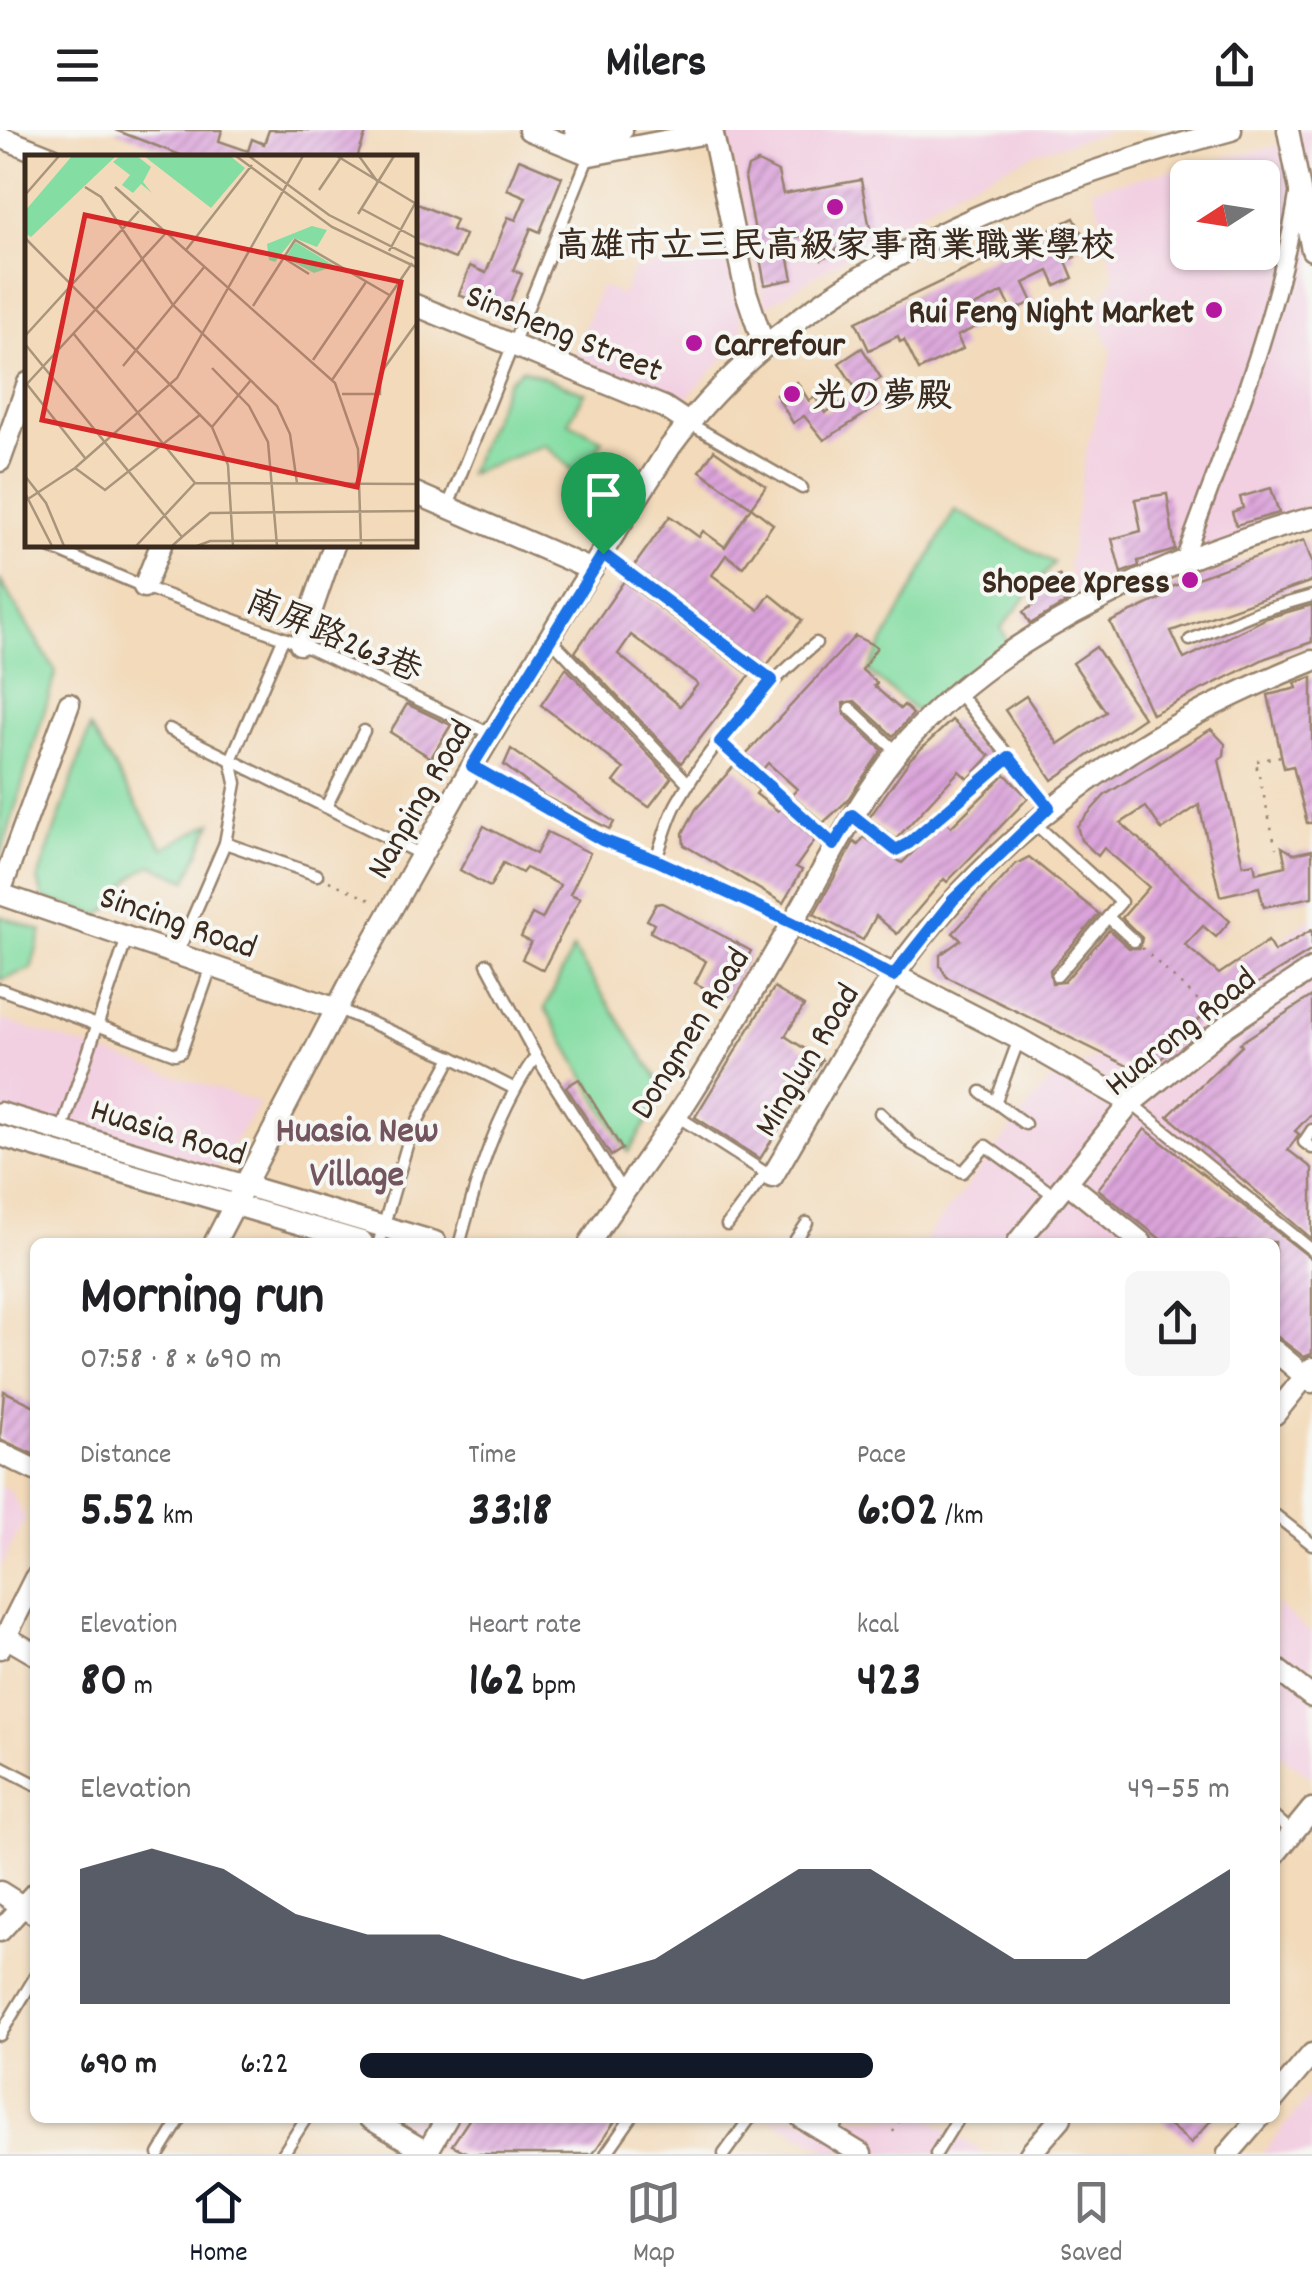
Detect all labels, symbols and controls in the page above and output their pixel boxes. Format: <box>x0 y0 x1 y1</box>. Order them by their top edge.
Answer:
text: Milers <box>606 33 706 97</box>
icon: menu <box>50 38 105 93</box>
icon: share <box>1207 38 1262 93</box>
inset map <box>25 155 418 548</box>
north arrow <box>1170 160 1280 270</box>
map controls <box>1170 160 1280 270</box>
marker: 高雄市立三民高級家事商業職業學校 <box>824 196 846 218</box>
place label: 高雄市立三民高級家事商業職業學校 <box>555 224 1115 274</box>
street label: Sinsheng Street <box>457 273 669 398</box>
place label: Rui Feng Night Market <box>908 290 1194 340</box>
marker: Rui Feng Night Market <box>1203 299 1225 321</box>
place label: Carrefour <box>714 323 846 373</box>
marker: Carrefour <box>683 332 705 354</box>
place label: 光の夢殿 <box>812 374 952 424</box>
marker: 光の夢殿 <box>781 383 803 405</box>
pin <box>561 452 646 555</box>
icon: arrive <box>576 467 631 522</box>
place label: Shopee Xpress <box>982 560 1170 610</box>
marker: Shopee Xpress <box>1179 569 1201 591</box>
street label: 南屏路263巷 <box>237 579 429 698</box>
street label: Nanping Road <box>356 711 488 890</box>
street label: Sincing Road <box>92 874 263 975</box>
street label: Dongmen Road <box>620 939 765 1130</box>
street label: Huarong Road <box>1095 957 1269 1111</box>
street label: Minglun Road <box>744 975 875 1148</box>
street label: Huasia Road <box>84 1087 252 1182</box>
district label: Huasia New Village <box>275 1106 439 1205</box>
text: Morning run <box>80 1261 324 1340</box>
button: share <box>1125 1271 1230 1376</box>
text: 07:58 · 8 × 690 m <box>80 1338 282 1384</box>
text: Distance <box>80 1437 171 1477</box>
text: Time <box>468 1437 516 1477</box>
text: Pace <box>857 1437 906 1477</box>
text: 5.52 <box>80 1477 156 1549</box>
text: 33:18 <box>468 1477 552 1549</box>
text: 6:02 <box>857 1477 939 1549</box>
text: km <box>156 1498 194 1538</box>
text: /km <box>939 1498 984 1538</box>
text: Elevation <box>80 1607 177 1647</box>
text: Heart rate <box>468 1607 581 1647</box>
text: kcal <box>857 1607 899 1647</box>
text: 80 <box>80 1647 127 1719</box>
text: 162 <box>468 1647 526 1719</box>
text: 423 <box>857 1647 921 1719</box>
text: m <box>127 1668 153 1708</box>
text: bpm <box>526 1668 576 1708</box>
text: Elevation <box>80 1768 191 1814</box>
text: 49–55 m <box>1127 1768 1230 1814</box>
text: 690 m <box>80 2043 157 2089</box>
text: 6:22 <box>240 2043 289 2089</box>
tab: Home <box>189 2175 248 2275</box>
tab: Map <box>626 2175 681 2275</box>
tab: Saved <box>1060 2175 1123 2275</box>

